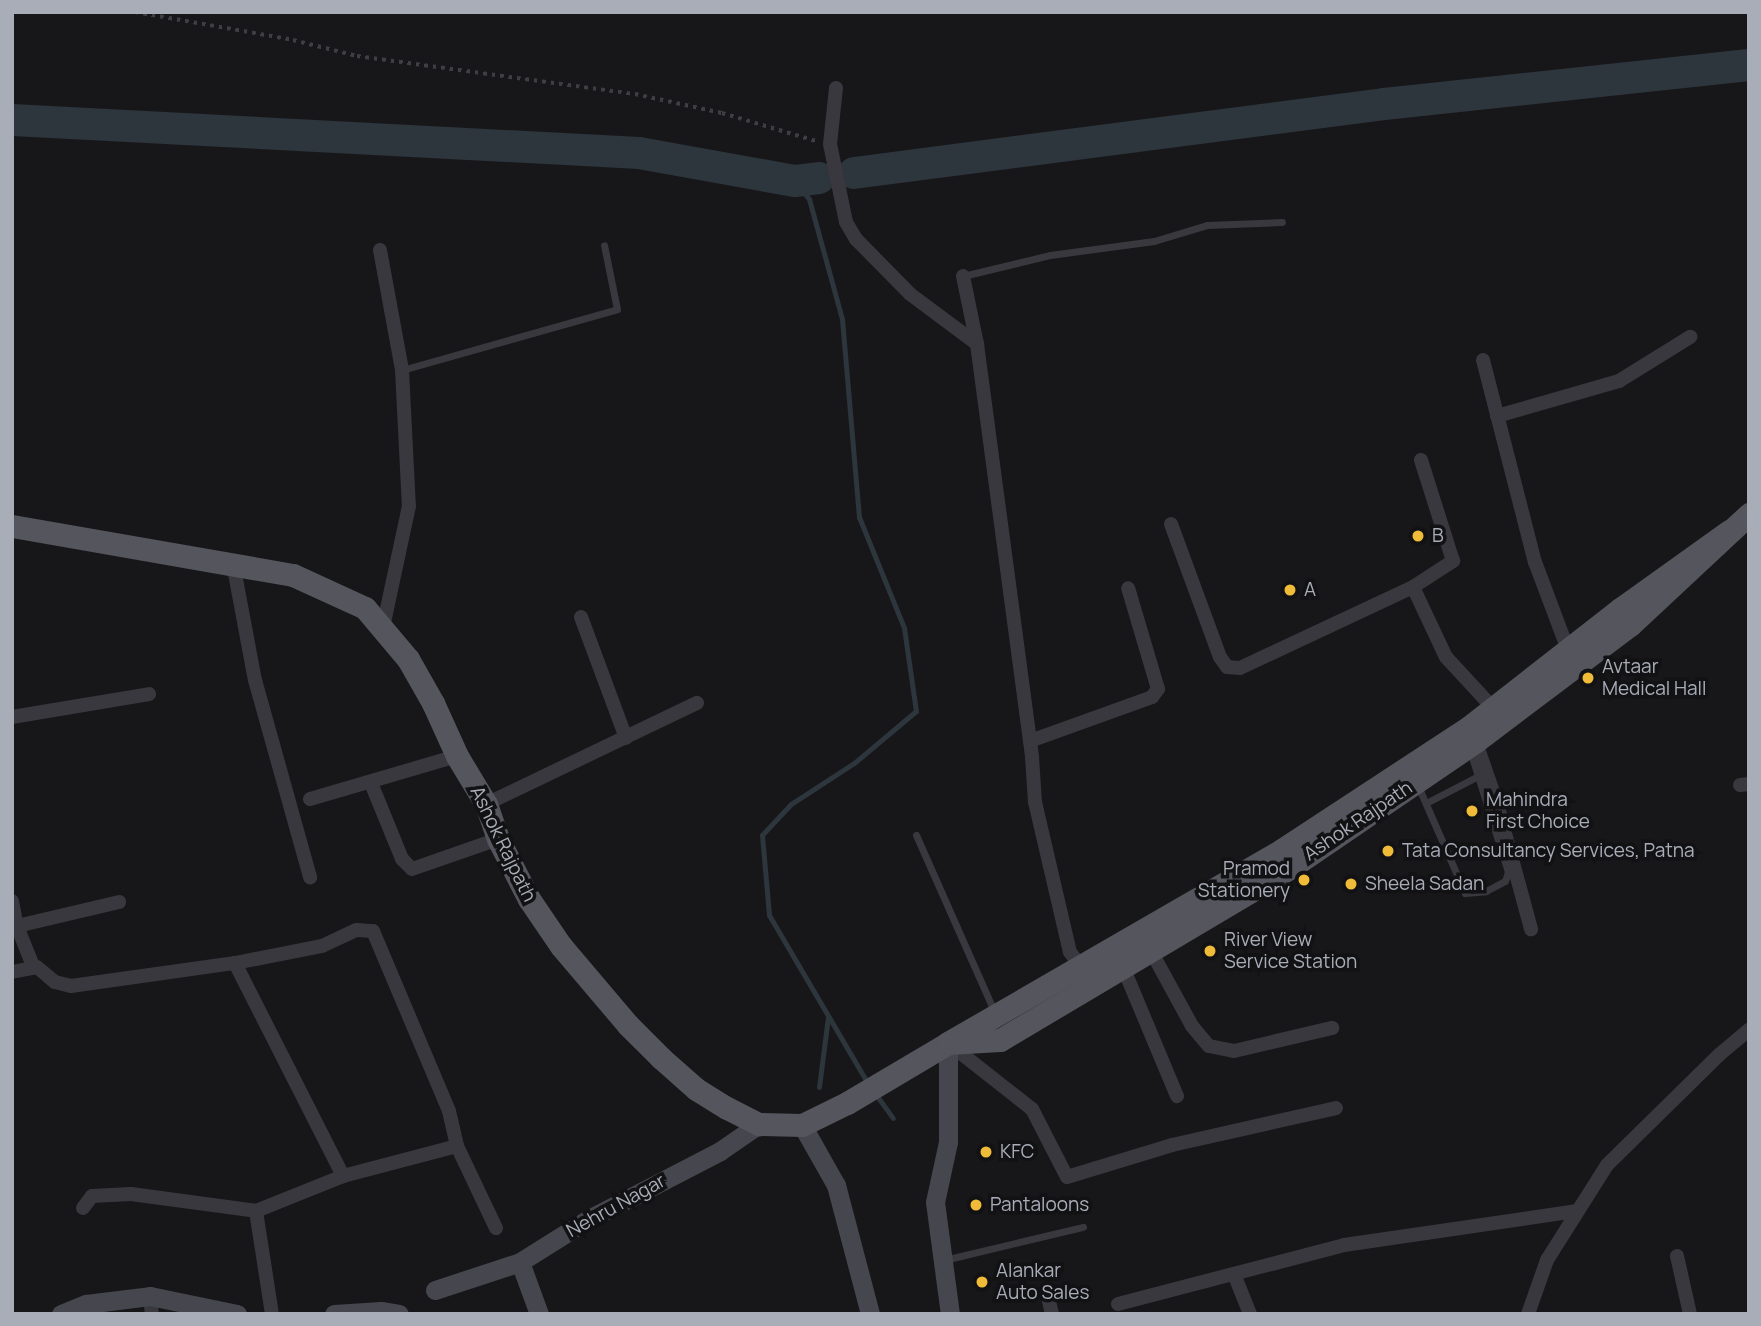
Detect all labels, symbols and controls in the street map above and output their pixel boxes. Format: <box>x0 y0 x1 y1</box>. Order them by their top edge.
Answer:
place label: B <box>1432 525 1444 547</box>
marker: B <box>1410 528 1426 544</box>
place label: A <box>1304 579 1316 601</box>
marker: A <box>1282 582 1298 598</box>
place label: Avtaar Medical Hall <box>1602 656 1706 700</box>
marker: Avtaar Medical Hall <box>1580 670 1596 686</box>
street label: Ashok Rajpath <box>1299 776 1417 866</box>
street label: Ashok Rajpath <box>465 782 541 906</box>
place label: Mahindra First Choice <box>1486 789 1590 833</box>
marker: Mahindra First Choice <box>1464 803 1480 819</box>
place label: Tata Consultancy Services, Patna <box>1402 840 1695 862</box>
marker: Tata Consultancy Services, Patna <box>1380 843 1396 859</box>
place label: Pramod Stationery <box>1198 858 1290 902</box>
marker: Pramod Stationery <box>1296 872 1312 888</box>
place label: Sheela Sadan <box>1365 873 1484 895</box>
marker: Sheela Sadan <box>1343 876 1359 892</box>
place label: River View Service Station <box>1224 929 1357 973</box>
marker: River View Service Station <box>1202 943 1218 959</box>
place label: KFC <box>1000 1141 1034 1163</box>
marker: KFC <box>978 1144 994 1160</box>
street label: Nehru Nagar <box>563 1169 669 1243</box>
place label: Pantaloons <box>990 1194 1089 1216</box>
marker: Pantaloons <box>968 1197 984 1213</box>
place label: Alankar Auto Sales <box>996 1260 1089 1304</box>
marker: Alankar Auto Sales <box>974 1274 990 1290</box>

